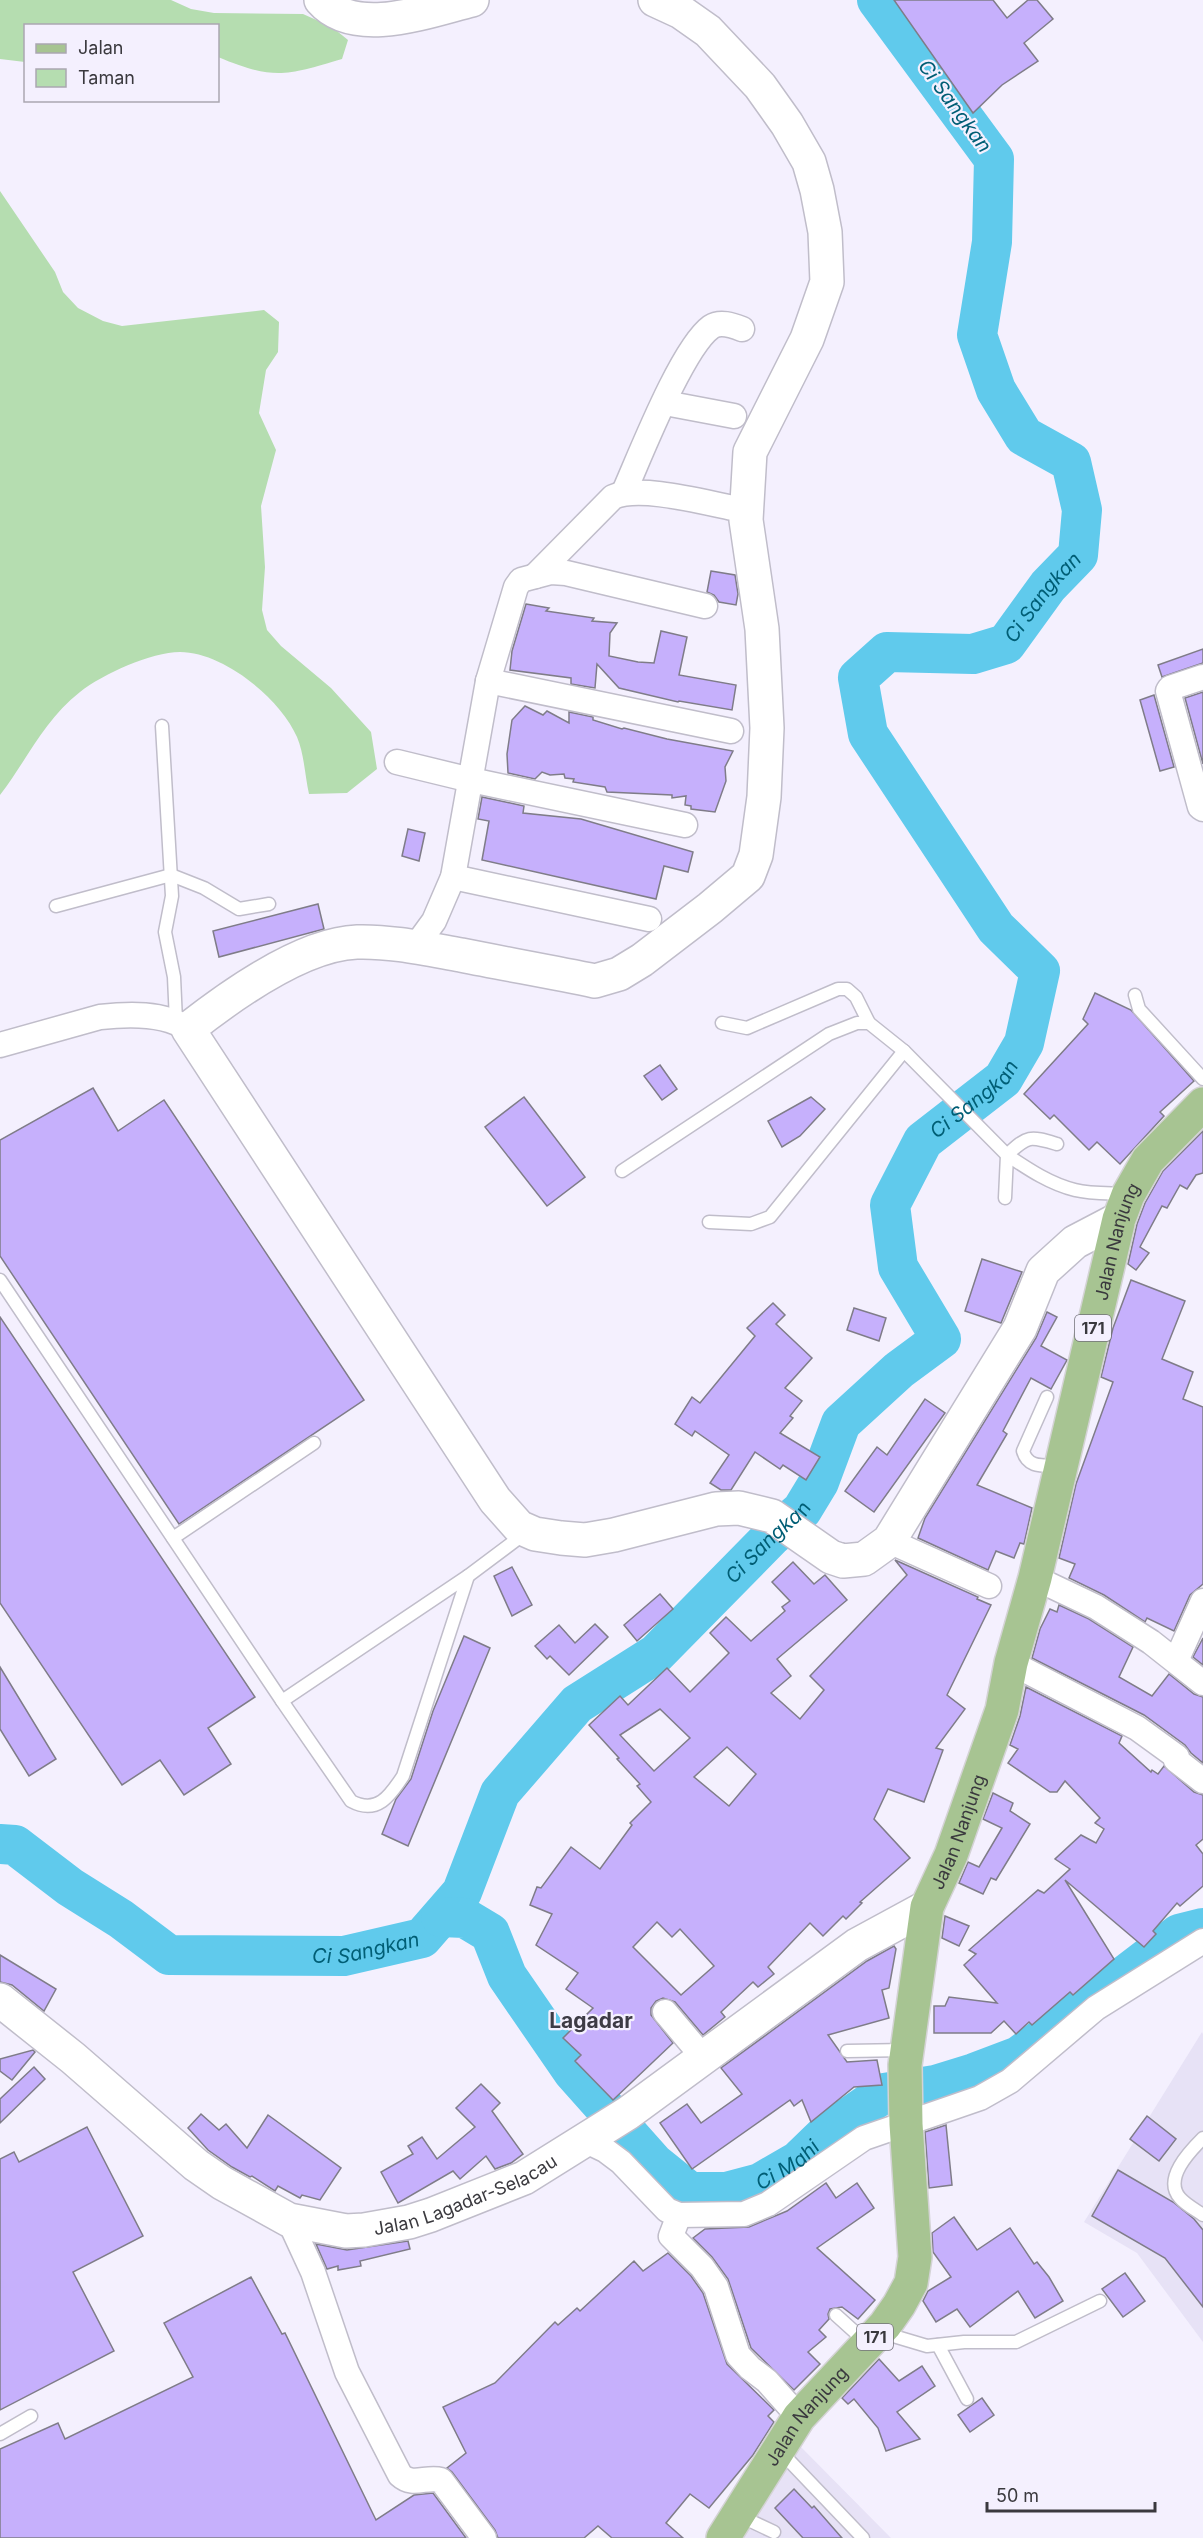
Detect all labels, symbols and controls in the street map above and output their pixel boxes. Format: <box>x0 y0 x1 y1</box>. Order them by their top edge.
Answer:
legend <box>24 24 219 102</box>
text: Jalan <box>78 37 123 58</box>
water label: Ci Sangkan <box>913 55 997 157</box>
text: Taman <box>78 67 135 88</box>
water label: Ci Sangkan <box>999 547 1086 647</box>
water label: Ci Sangkan <box>925 1056 1023 1143</box>
street label: Jalan Nanjung <box>1090 1179 1143 1302</box>
road number: 171 <box>1075 1315 1111 1341</box>
water label: Ci Sangkan <box>720 1497 816 1588</box>
street label: Jalan Nanjung <box>926 1771 989 1893</box>
water label: Ci Sangkan <box>312 1927 422 1968</box>
district label: Lagadar <box>549 2008 633 2033</box>
water label: Ci Mahi <box>751 2134 825 2195</box>
street label: Jalan Lagadar-Selacau <box>372 2150 560 2239</box>
road number: 171 <box>857 2324 893 2350</box>
street label: Jalan Nanjung <box>760 2362 852 2470</box>
scale bar <box>987 2475 1155 2513</box>
text: 50 m <box>996 2485 1039 2506</box>

